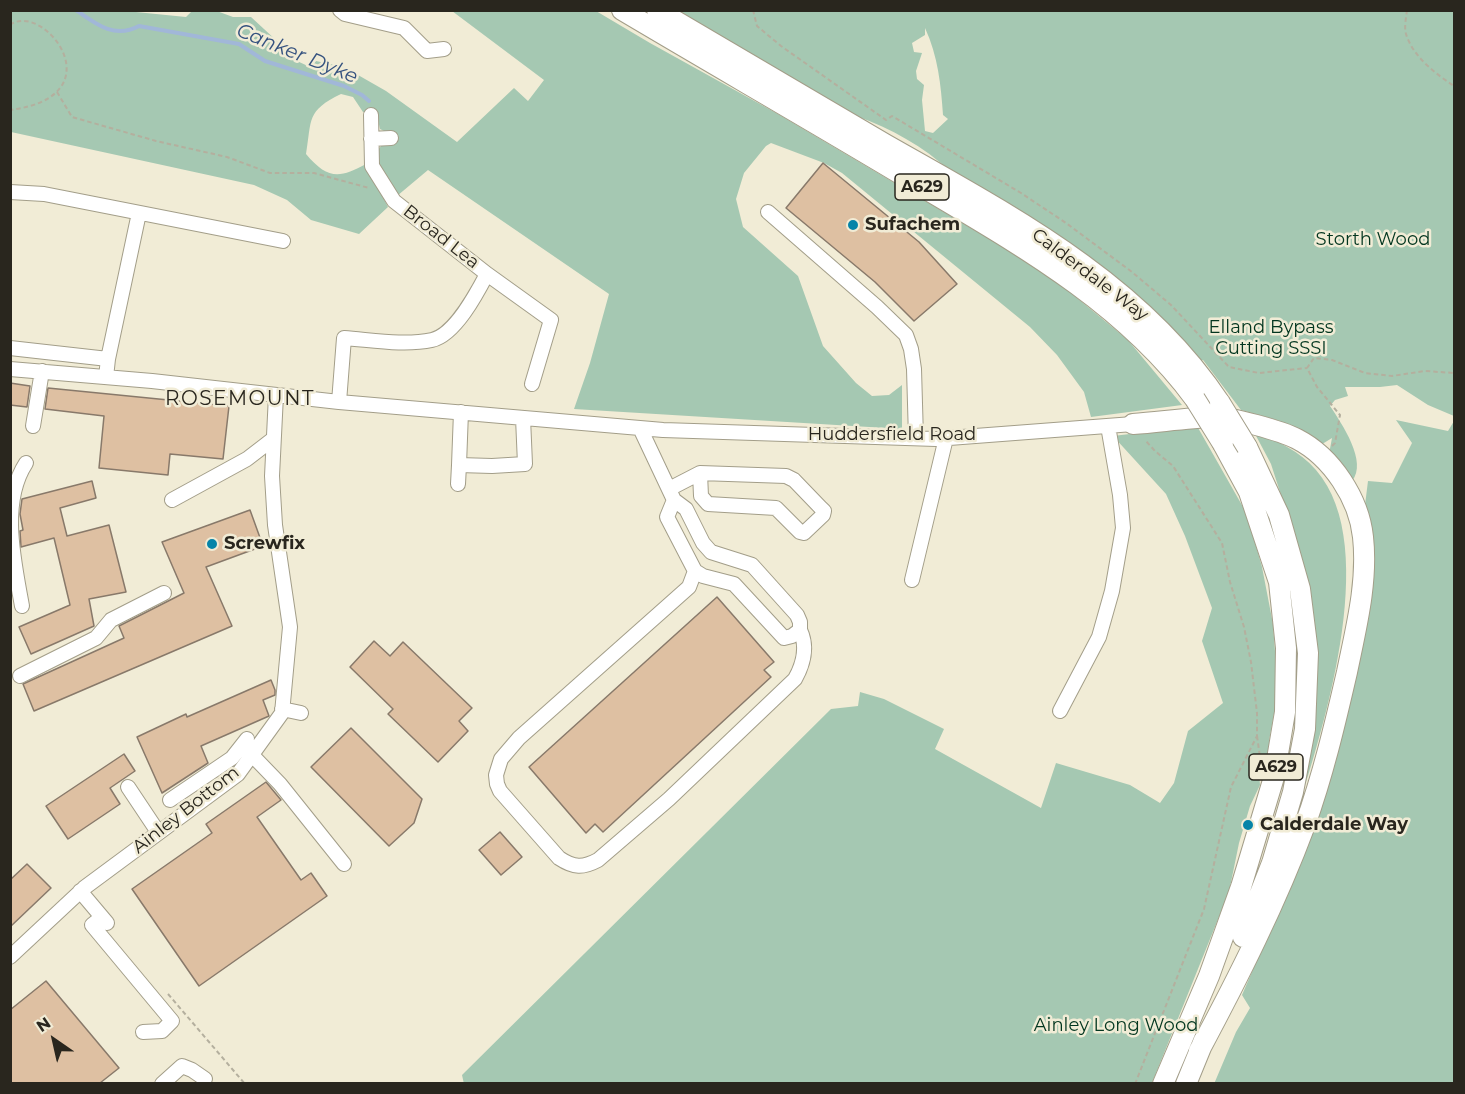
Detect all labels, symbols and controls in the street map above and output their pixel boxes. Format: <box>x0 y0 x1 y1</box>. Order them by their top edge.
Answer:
water label: Canker Dyke <box>233 19 361 89</box>
road number: A629 <box>895 174 949 200</box>
street label: Broad Lea <box>398 200 484 274</box>
place label: Sufachem <box>865 214 960 236</box>
marker: Sufachem <box>846 218 860 232</box>
street label: Calderdale Way <box>1027 224 1153 326</box>
park label: Storth Wood <box>1316 229 1430 251</box>
park label: Elland Bypass Cutting SSSI <box>1208 317 1334 360</box>
district label: ROSEMOUNT <box>165 387 315 411</box>
street label: Huddersfield Road <box>808 424 976 446</box>
place label: Screwfix <box>224 533 305 555</box>
marker: Screwfix <box>205 537 219 551</box>
road number: A629 <box>1249 754 1303 780</box>
street label: Ainley Bottom <box>128 762 244 858</box>
place label: Calderdale Way <box>1260 814 1408 836</box>
marker: Calderdale Way <box>1241 818 1255 832</box>
north arrow <box>24 1010 84 1070</box>
text: N <box>33 1013 54 1036</box>
park label: Ainley Long Wood <box>1034 1015 1198 1037</box>

